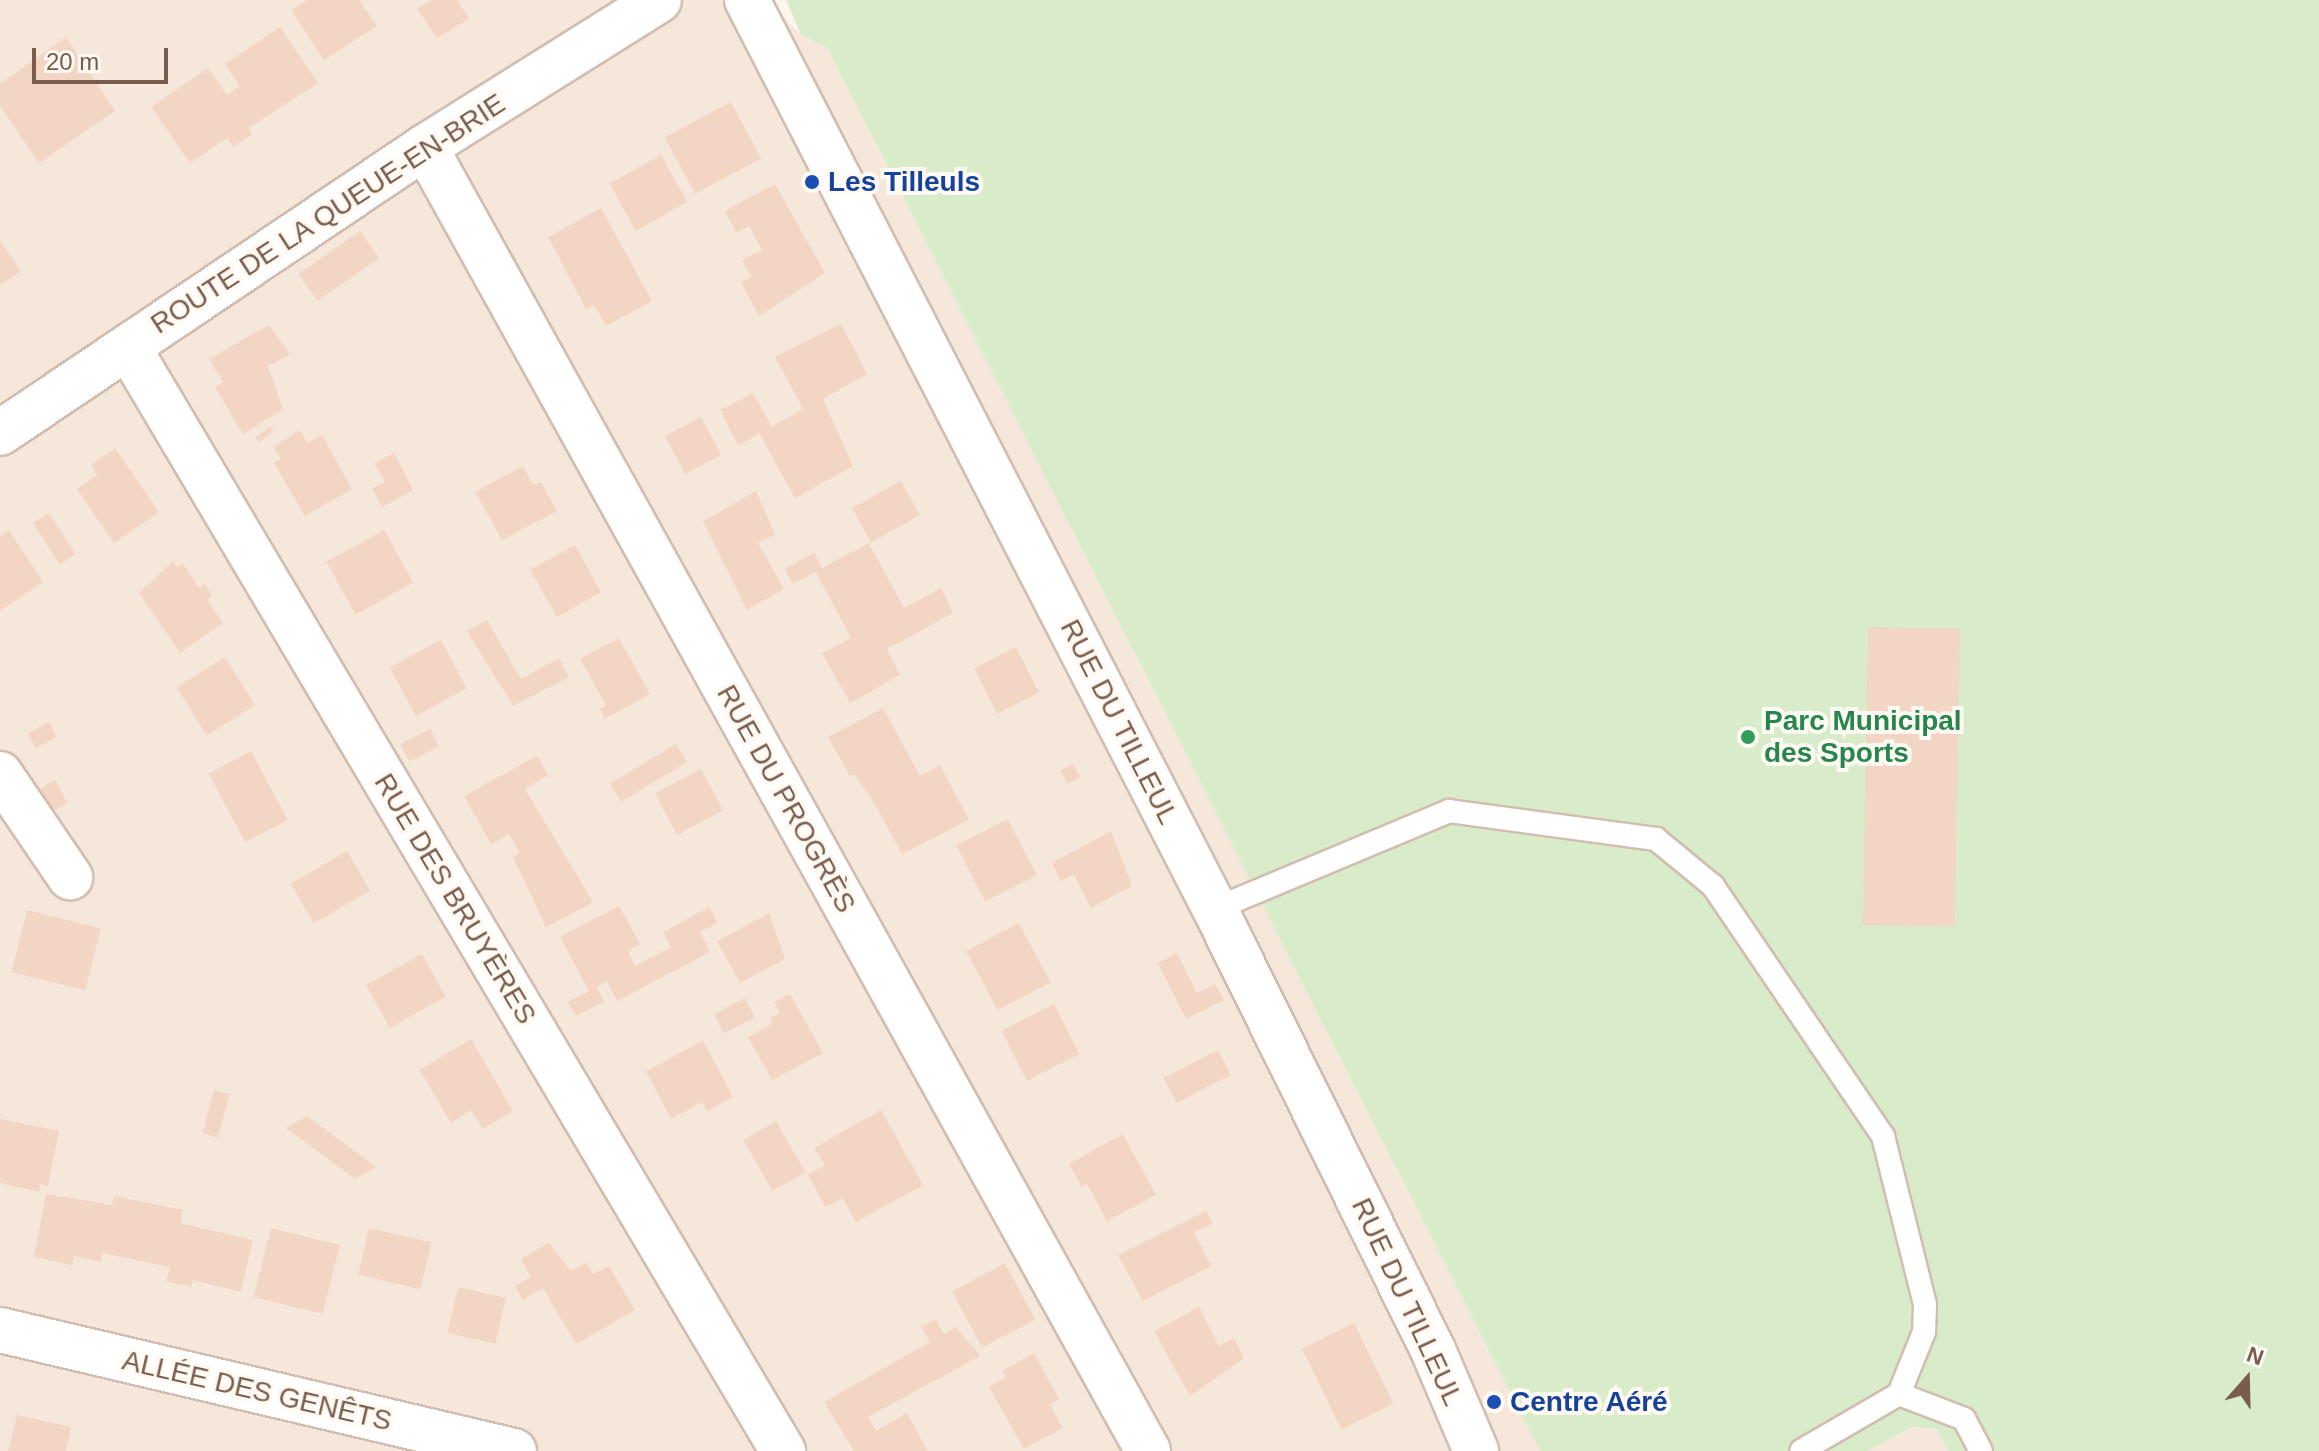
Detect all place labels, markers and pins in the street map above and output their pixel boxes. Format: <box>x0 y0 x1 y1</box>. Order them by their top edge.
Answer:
place label: Les Tilleuls <box>828 165 980 199</box>
marker: Les Tilleuls <box>803 173 821 191</box>
place label: Parc Municipal des Sports <box>1764 704 1962 770</box>
marker: Parc Municipal des Sports <box>1739 728 1757 746</box>
place label: Centre Aéré <box>1510 1385 1669 1419</box>
marker: Centre Aéré <box>1485 1393 1503 1411</box>

